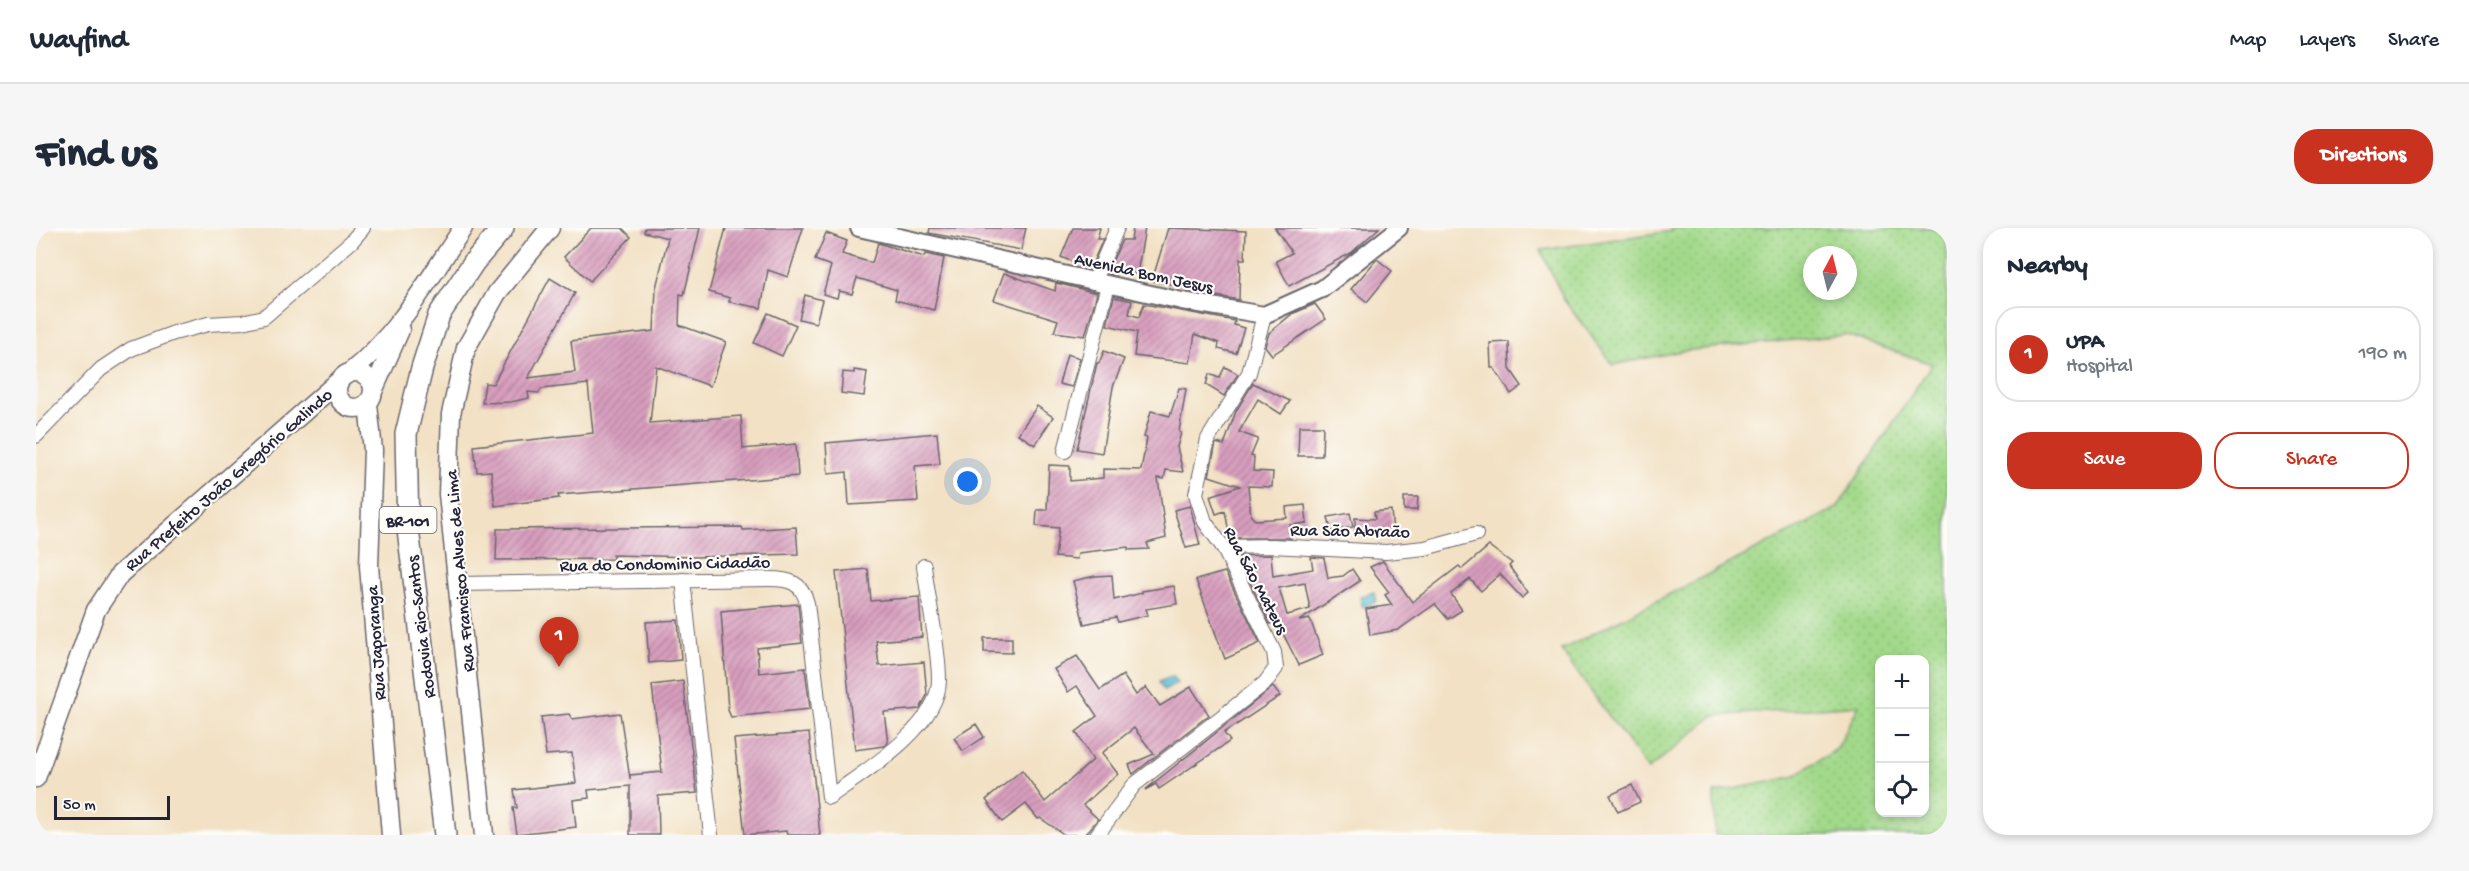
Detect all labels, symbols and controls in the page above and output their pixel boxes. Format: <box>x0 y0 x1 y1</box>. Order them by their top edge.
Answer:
text: Wayfind <box>30 25 127 58</box>
text: Map <box>2230 29 2266 54</box>
text: Layers <box>2299 29 2355 54</box>
text: Share <box>2388 29 2439 54</box>
button: Directions <box>2294 129 2433 184</box>
text: Find us <box>36 132 156 181</box>
north arrow <box>1803 246 1857 300</box>
street label: Avenida Bom Jesus <box>1072 249 1216 300</box>
text: Nearby <box>2007 252 2088 283</box>
text: UPA <box>2066 330 2104 356</box>
text: 1 <box>2024 343 2033 366</box>
text: 190 m <box>2359 343 2407 366</box>
text: Hospital <box>2066 356 2133 379</box>
street label: Rua Prefeito João Gregório Galindo <box>122 385 338 577</box>
button: Save <box>2007 432 2202 489</box>
button: Share <box>2214 432 2409 489</box>
your location <box>953 467 982 496</box>
street label: Rua Francisco Alves de Lima <box>442 468 481 673</box>
road number: BR-101 <box>380 507 436 533</box>
street label: Rua São Abraão <box>1290 521 1410 544</box>
street label: Rua São Mateus <box>1218 524 1292 640</box>
street label: Rodovia Rio-Santos <box>403 553 442 699</box>
street label: Rua do Condominio Cidadão <box>560 553 771 578</box>
street label: Rua Japoranga <box>363 584 392 701</box>
pin: 1 <box>540 618 578 667</box>
map controls <box>1875 655 1929 817</box>
button: + <box>1875 655 1929 709</box>
button: − <box>1875 709 1929 763</box>
button: locate <box>1875 763 1929 817</box>
scale bar <box>54 793 170 820</box>
text: 50 m <box>63 797 96 816</box>

